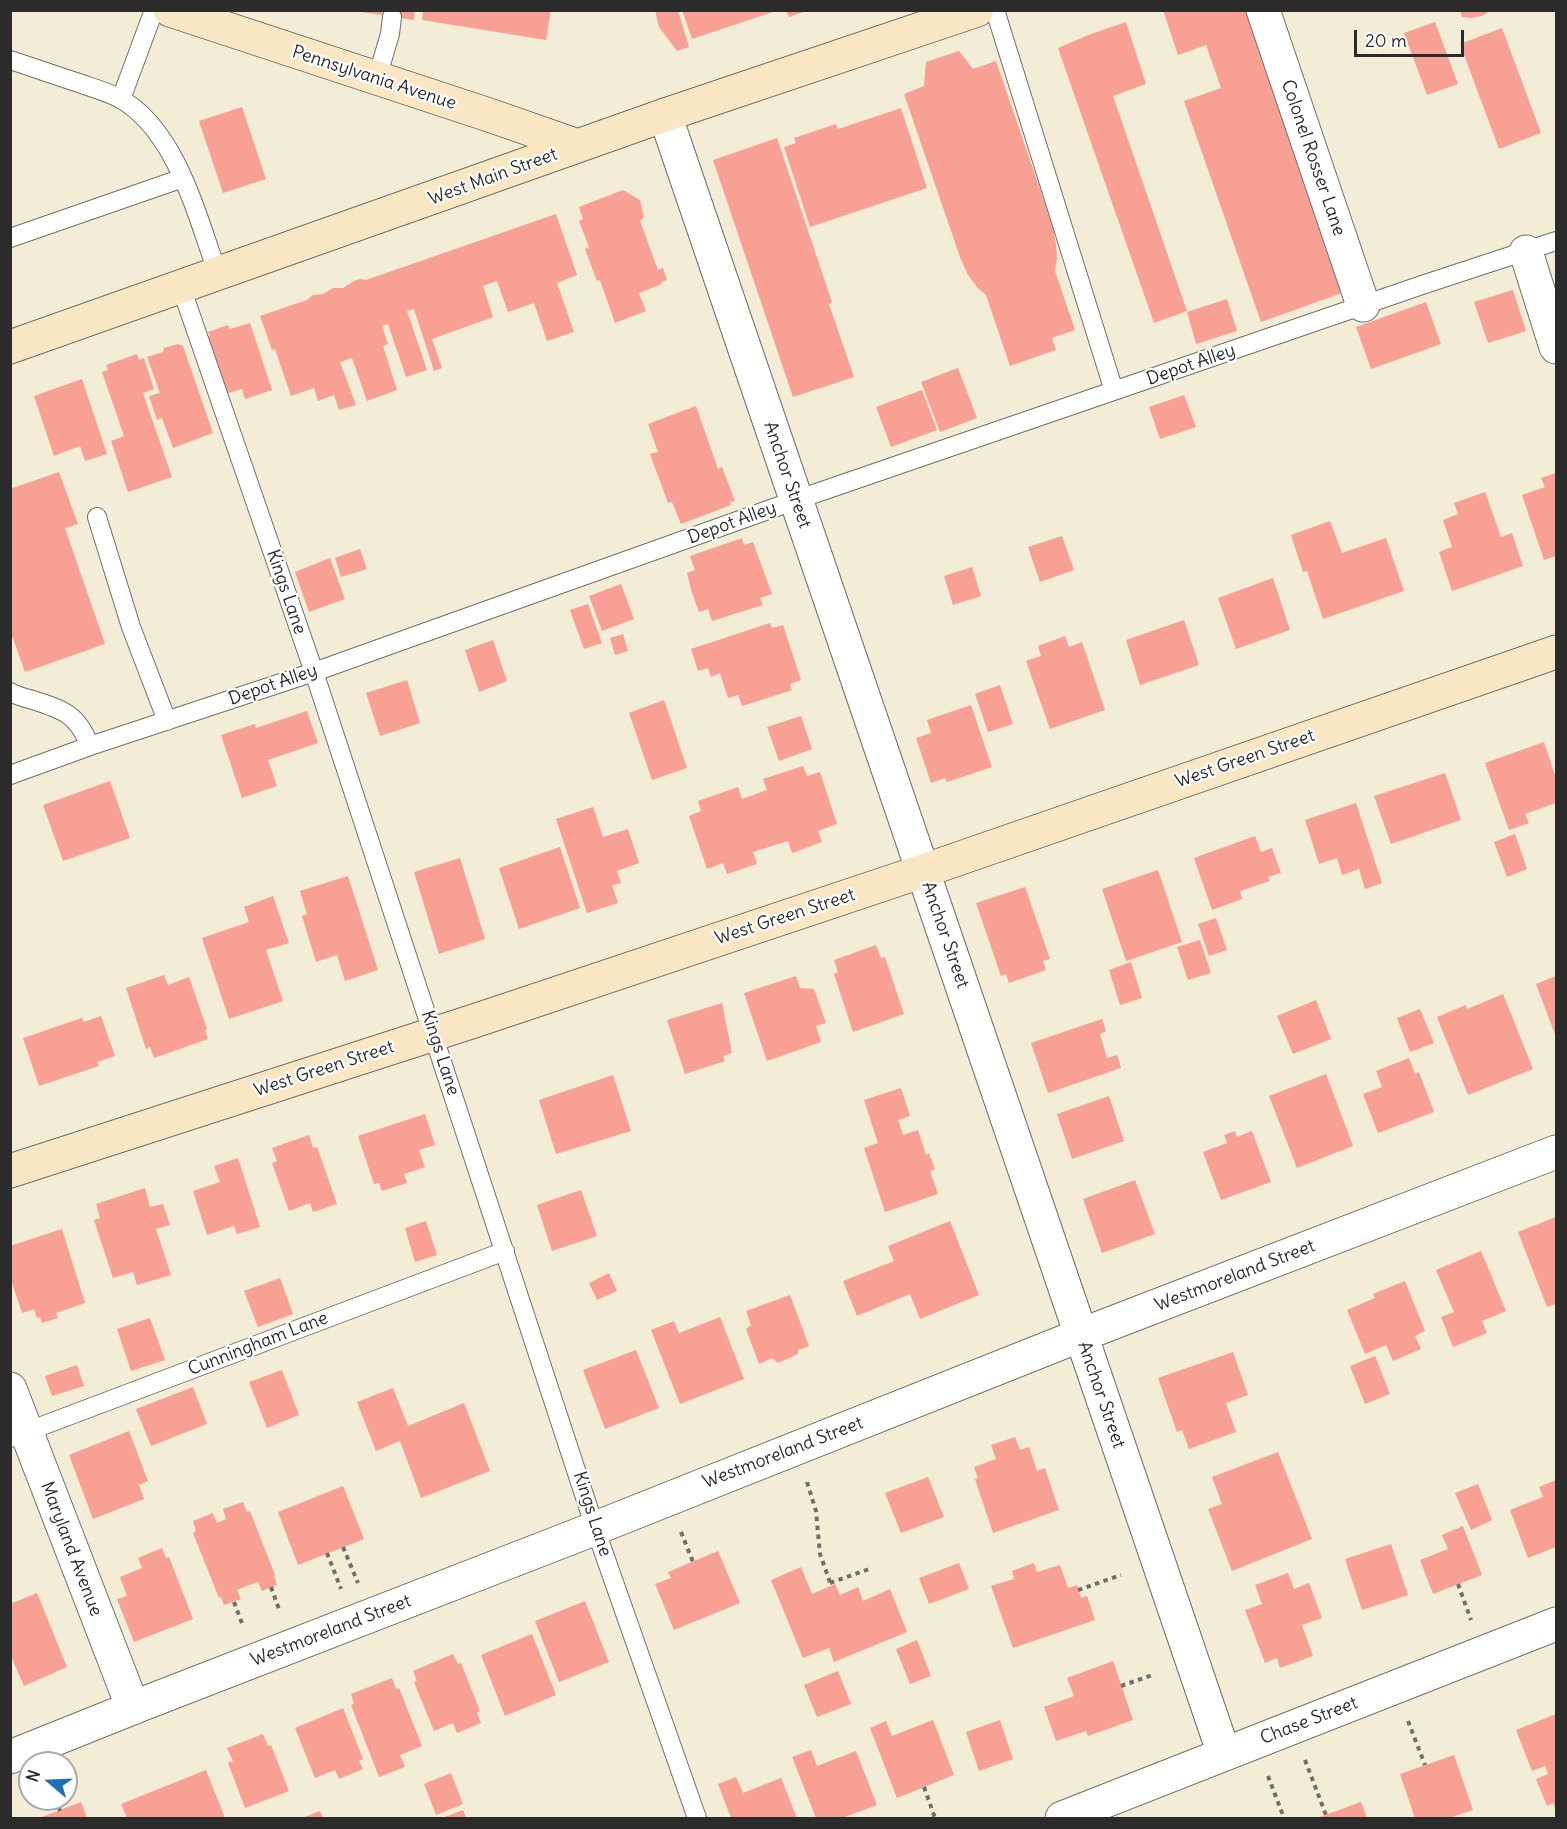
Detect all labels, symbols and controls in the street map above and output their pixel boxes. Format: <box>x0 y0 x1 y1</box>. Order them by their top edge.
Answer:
scale bar <box>1357 18 1466 56</box>
text: 20 m <box>1365 29 1407 52</box>
street label: Pennsylvania Avenue <box>289 41 459 115</box>
street label: Colonel Rosser Lane <box>1276 77 1350 239</box>
street label: West Main Street <box>426 144 560 210</box>
street label: Depot Alley <box>1144 340 1238 390</box>
street label: Anchor Street <box>759 419 815 531</box>
street label: Depot Alley <box>685 497 779 549</box>
street label: Kings Lane <box>261 547 311 637</box>
street label: Depot Alley <box>226 660 320 710</box>
street label: West Green Street <box>1173 725 1317 793</box>
street label: Anchor Street <box>917 879 973 991</box>
street label: West Green Street <box>712 884 858 950</box>
street label: Kings Lane <box>416 1008 464 1098</box>
street label: West Green Street <box>251 1036 397 1102</box>
street label: Westmoreland Street <box>1152 1236 1318 1316</box>
street label: Cunningham Lane <box>185 1307 331 1381</box>
street label: Anchor Street <box>1073 1339 1129 1451</box>
street label: Westmoreland Street <box>700 1413 866 1493</box>
street label: Kings Lane <box>568 1469 616 1559</box>
street label: Maryland Avenue <box>35 1479 107 1619</box>
street label: Westmoreland Street <box>248 1591 414 1671</box>
street label: Chase Street <box>1257 1693 1361 1749</box>
north arrow <box>18 1751 78 1811</box>
text: N <box>22 1767 44 1784</box>

